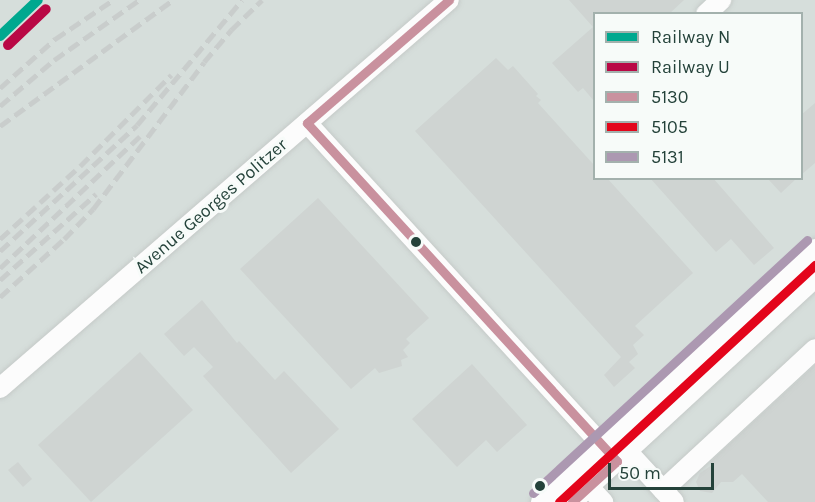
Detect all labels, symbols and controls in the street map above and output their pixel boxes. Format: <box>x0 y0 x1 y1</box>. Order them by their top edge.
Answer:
legend <box>593 12 803 180</box>
text: Railway N <box>651 26 730 48</box>
text: Railway U <box>651 56 730 78</box>
text: 5130 <box>651 86 688 108</box>
text: 5105 <box>651 116 688 138</box>
street label: Avenue Georges Politzer <box>130 134 292 278</box>
text: 5131 <box>651 146 684 168</box>
unlabelled marker <box>410 236 422 248</box>
scale bar <box>611 451 718 489</box>
text: 50 m <box>619 462 661 484</box>
unlabelled marker <box>534 480 546 492</box>

